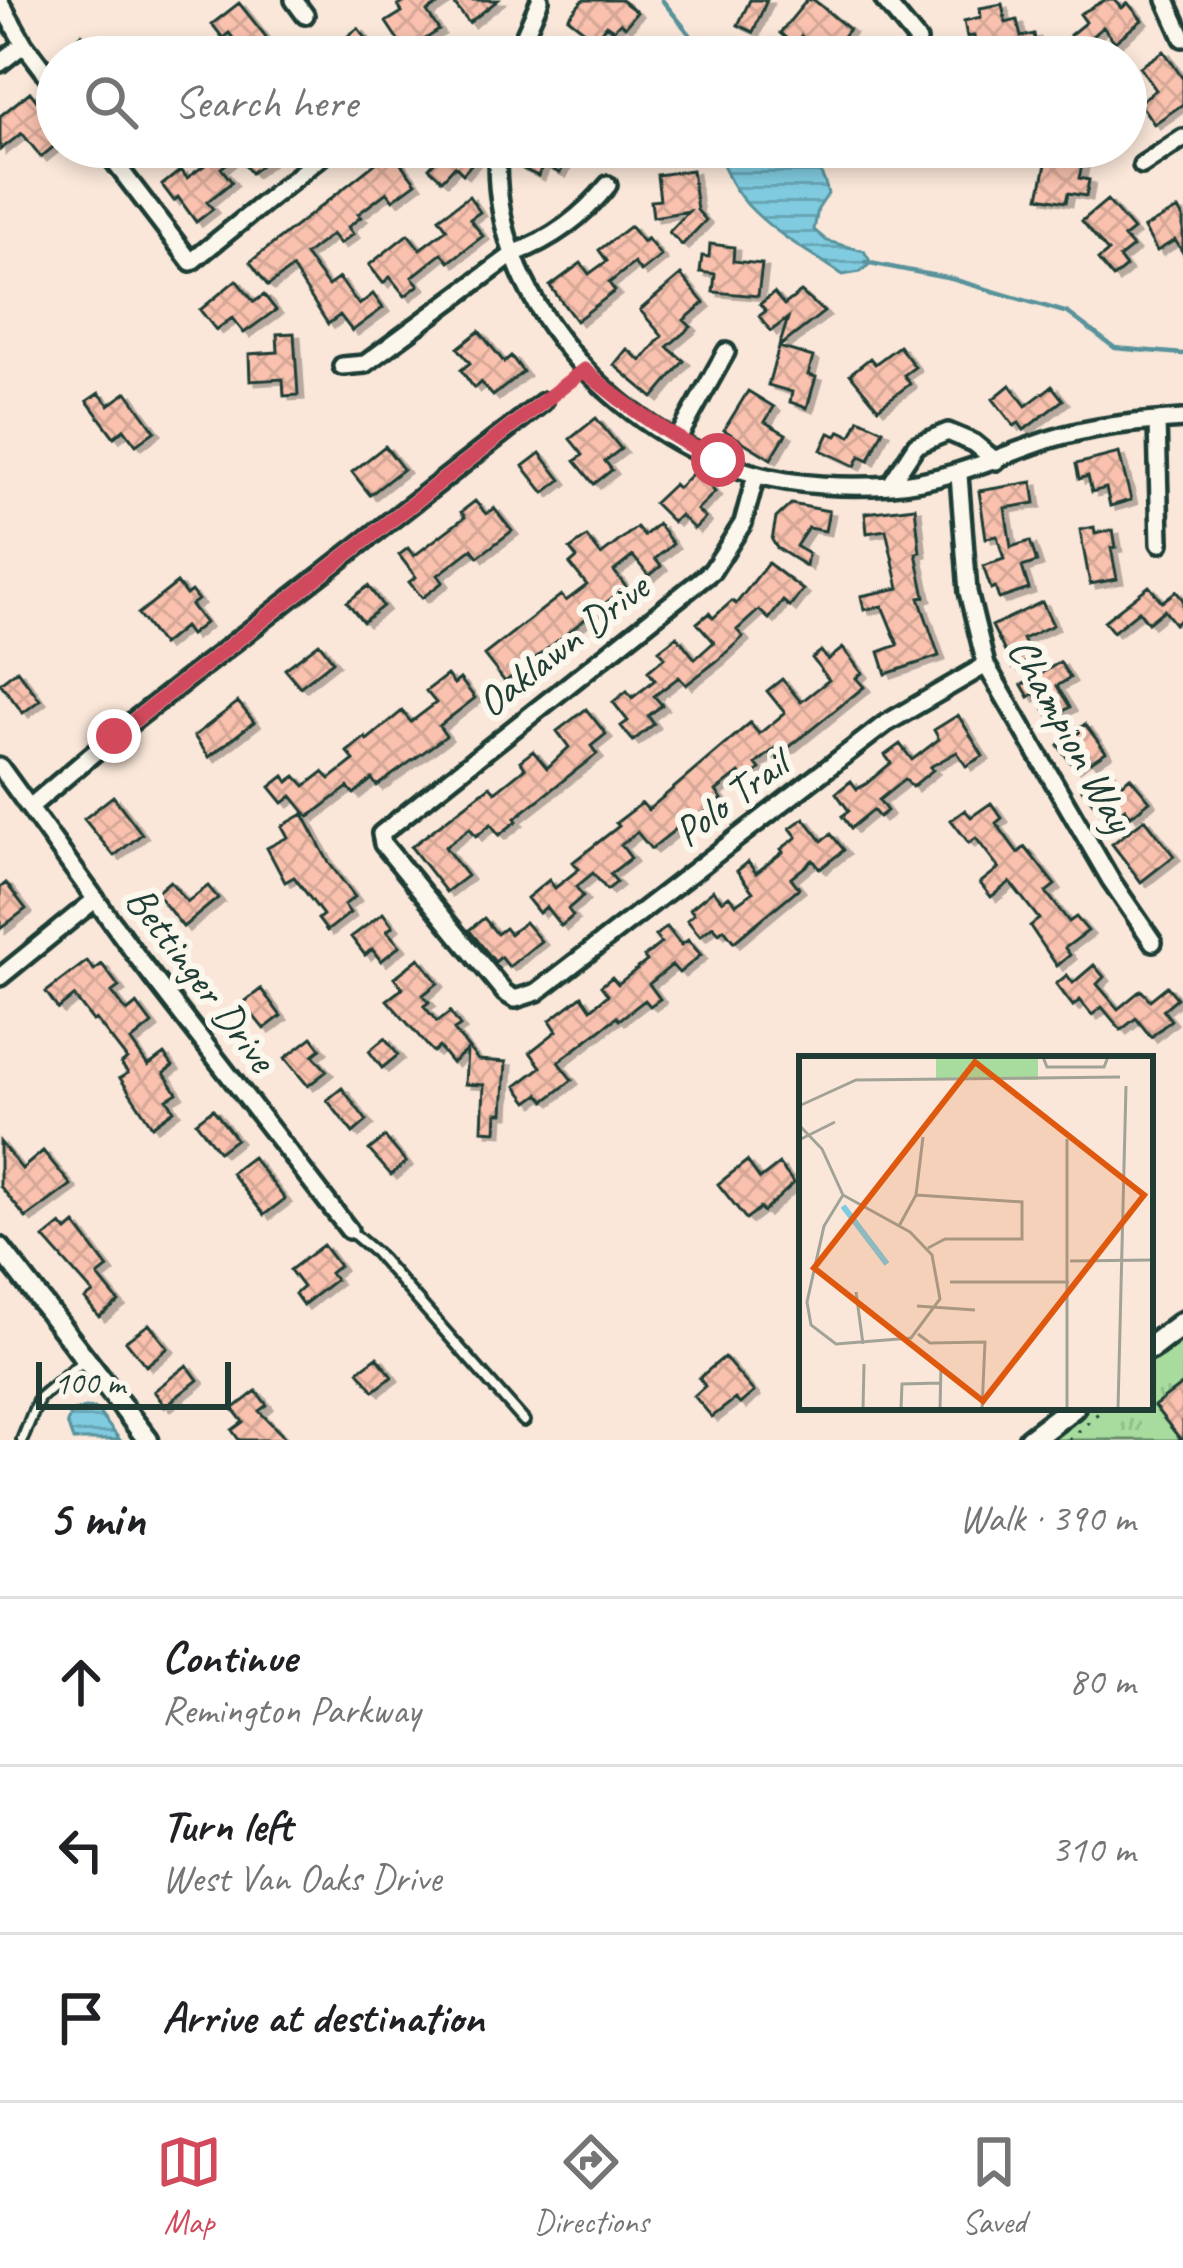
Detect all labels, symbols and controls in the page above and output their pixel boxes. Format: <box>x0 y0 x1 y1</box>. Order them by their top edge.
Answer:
search box <box>36 36 1147 168</box>
icon: search <box>78 69 144 135</box>
text: Search here <box>174 74 357 131</box>
route start <box>691 433 745 487</box>
street label: Oaklawn Drive <box>466 559 662 729</box>
street label: Champion Way <box>996 628 1147 843</box>
route end <box>87 709 141 763</box>
street label: Polo Trail <box>663 734 804 858</box>
street label: Bettinger Drive <box>114 875 289 1084</box>
inset map <box>799 1056 1153 1410</box>
scale bar <box>36 1356 231 1409</box>
text: 100 m <box>54 1362 125 1404</box>
text: 5 min <box>48 1486 145 1550</box>
text: Walk · 390 m <box>959 1494 1135 1543</box>
text: Continue <box>162 1629 296 1686</box>
icon: ahead <box>48 1649 114 1715</box>
text: 80 m <box>1069 1657 1135 1706</box>
text: Remington Parkway <box>162 1686 420 1735</box>
text: Turn left <box>162 1797 292 1854</box>
icon: left <box>48 1817 114 1883</box>
text: 310 m <box>1051 1825 1135 1874</box>
text: West Van Oaks Drive <box>162 1854 441 1903</box>
icon: arrive <box>48 1985 114 2051</box>
text: Arrive at destination <box>162 1989 484 2046</box>
tab: Map <box>156 2129 222 2243</box>
tab: Directions <box>534 2129 649 2243</box>
tab: Saved <box>961 2129 1027 2243</box>

